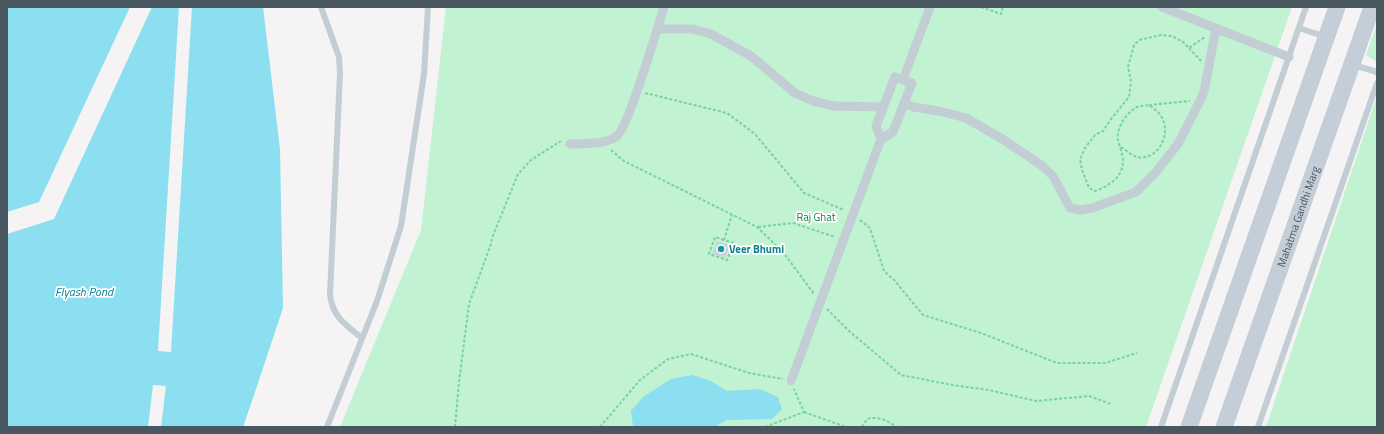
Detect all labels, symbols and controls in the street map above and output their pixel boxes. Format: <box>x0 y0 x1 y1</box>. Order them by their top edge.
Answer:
street label: Mahatma Gandhi Marg <box>1273 164 1323 269</box>
park label: Raj Ghat <box>796 209 836 225</box>
place label: Veer Bhumi <box>729 241 784 257</box>
marker: Veer Bhumi <box>716 244 726 254</box>
water label: Flyash Pond <box>55 282 115 301</box>

